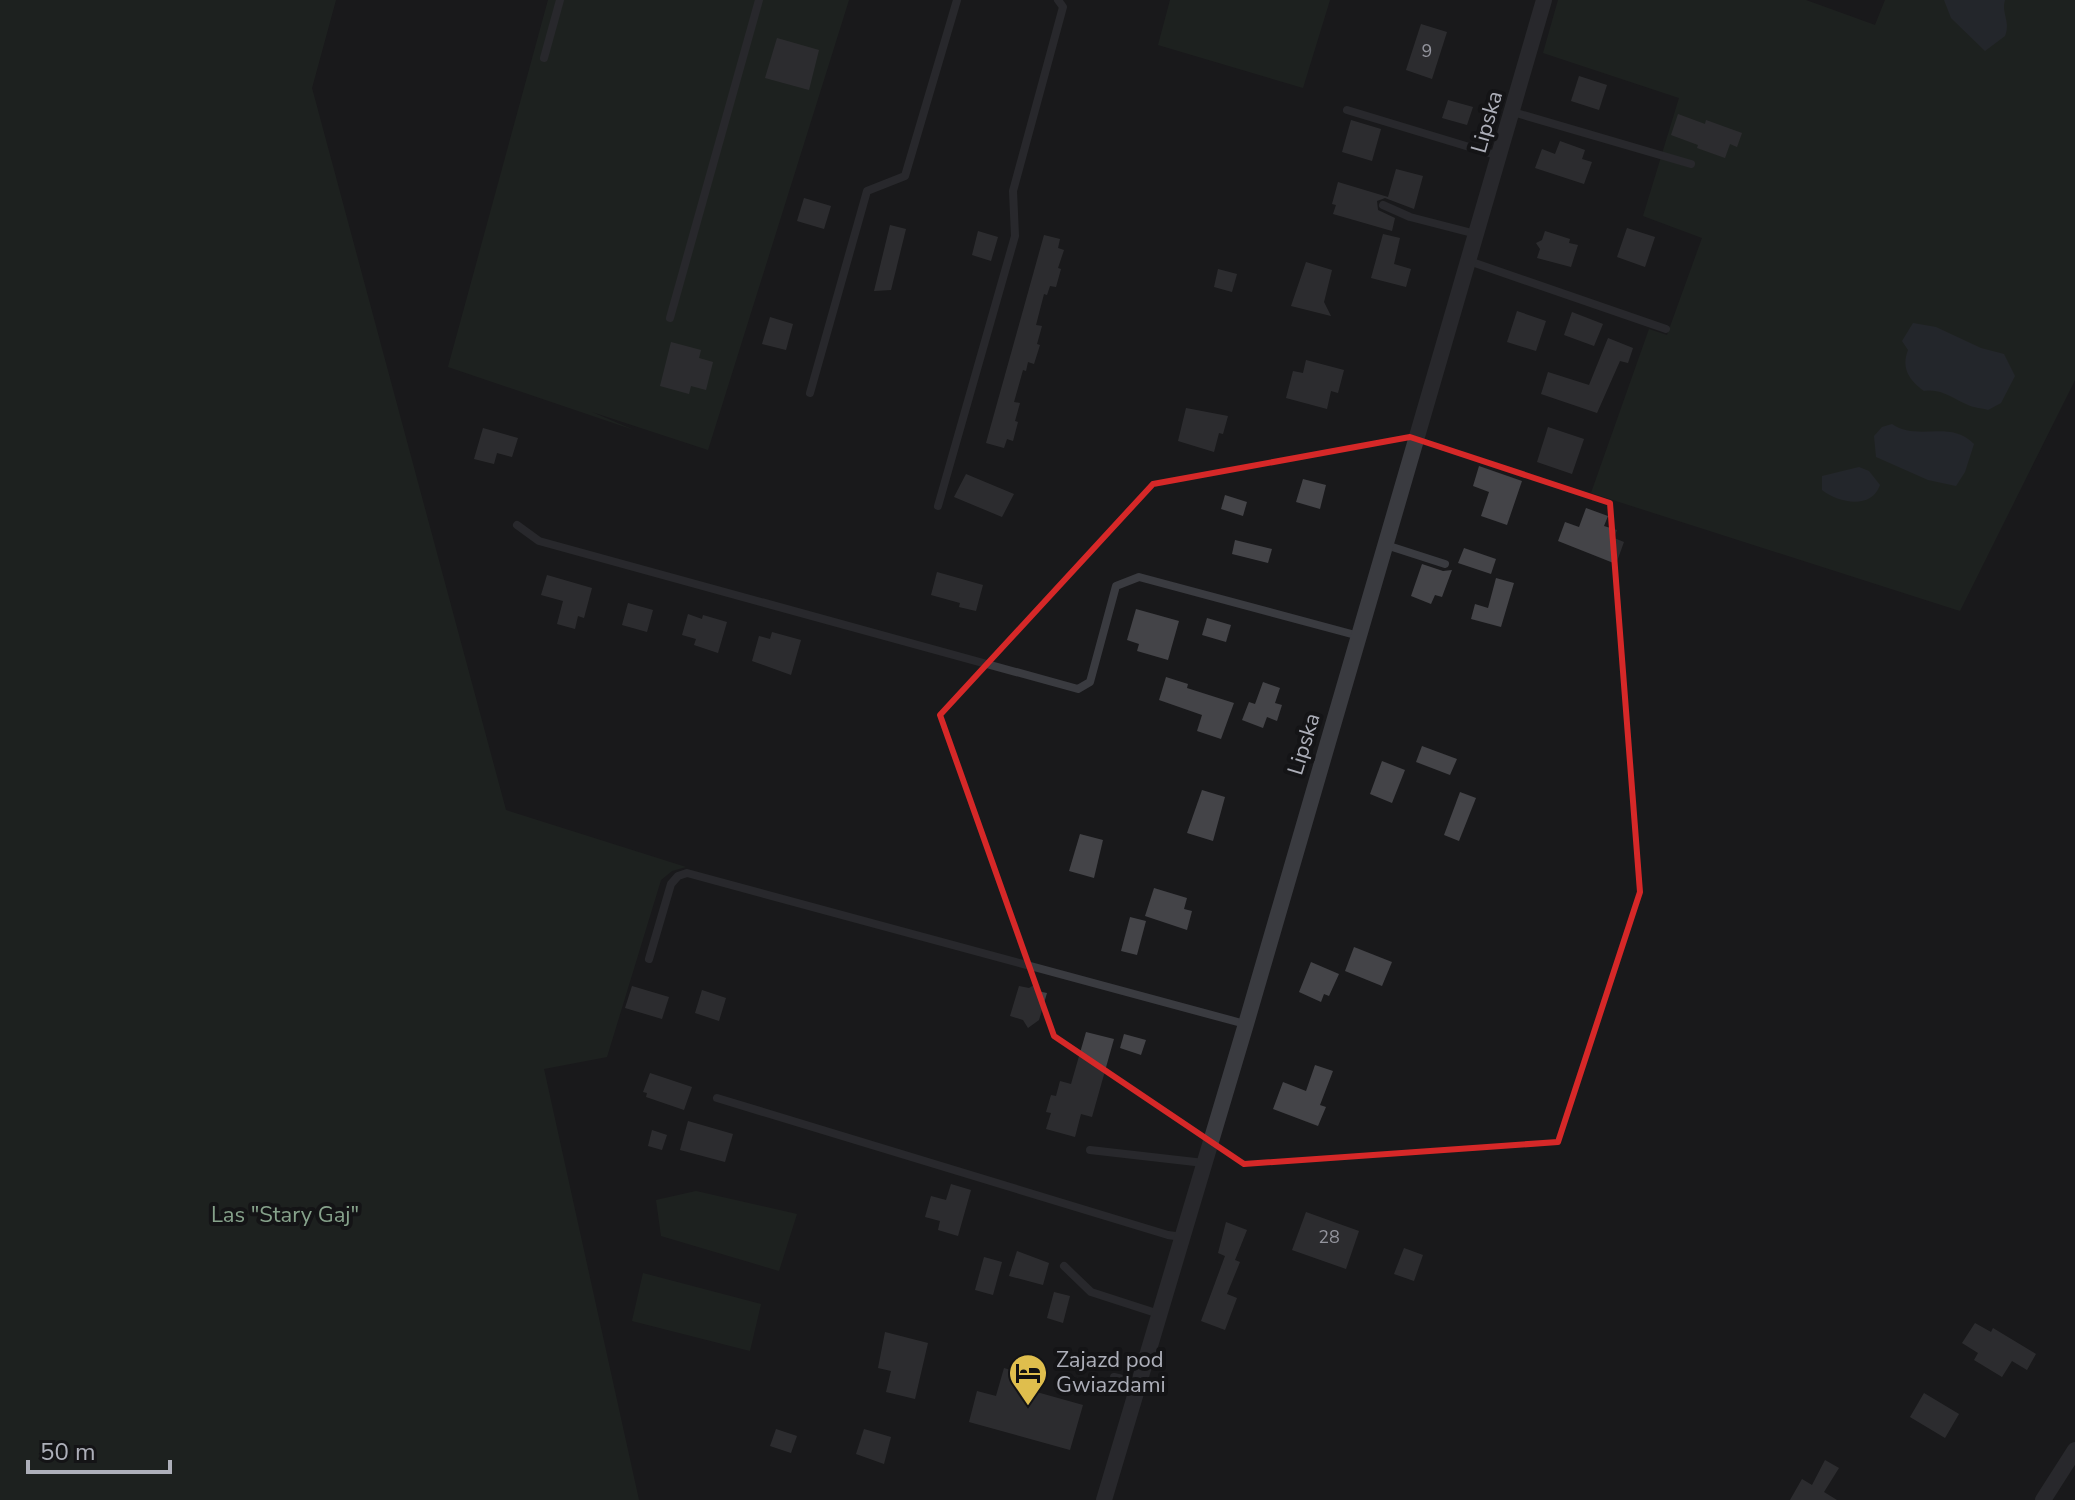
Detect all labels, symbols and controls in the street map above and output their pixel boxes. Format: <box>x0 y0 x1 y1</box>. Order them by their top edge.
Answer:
house number: 9 <box>1422 39 1432 63</box>
street label: Lipska <box>1464 88 1510 156</box>
street label: Lipska <box>1280 709 1328 779</box>
park label: Las "Stary Gaj" <box>211 1200 359 1230</box>
house number: 28 <box>1318 1225 1340 1249</box>
place label: Zajazd pod Gwiazdami <box>1056 1345 1166 1400</box>
hotel icon: Zajazd pod Gwiazdami <box>1007 1352 1049 1407</box>
scale bar <box>28 1424 170 1474</box>
text: 50 m <box>40 1436 96 1468</box>

